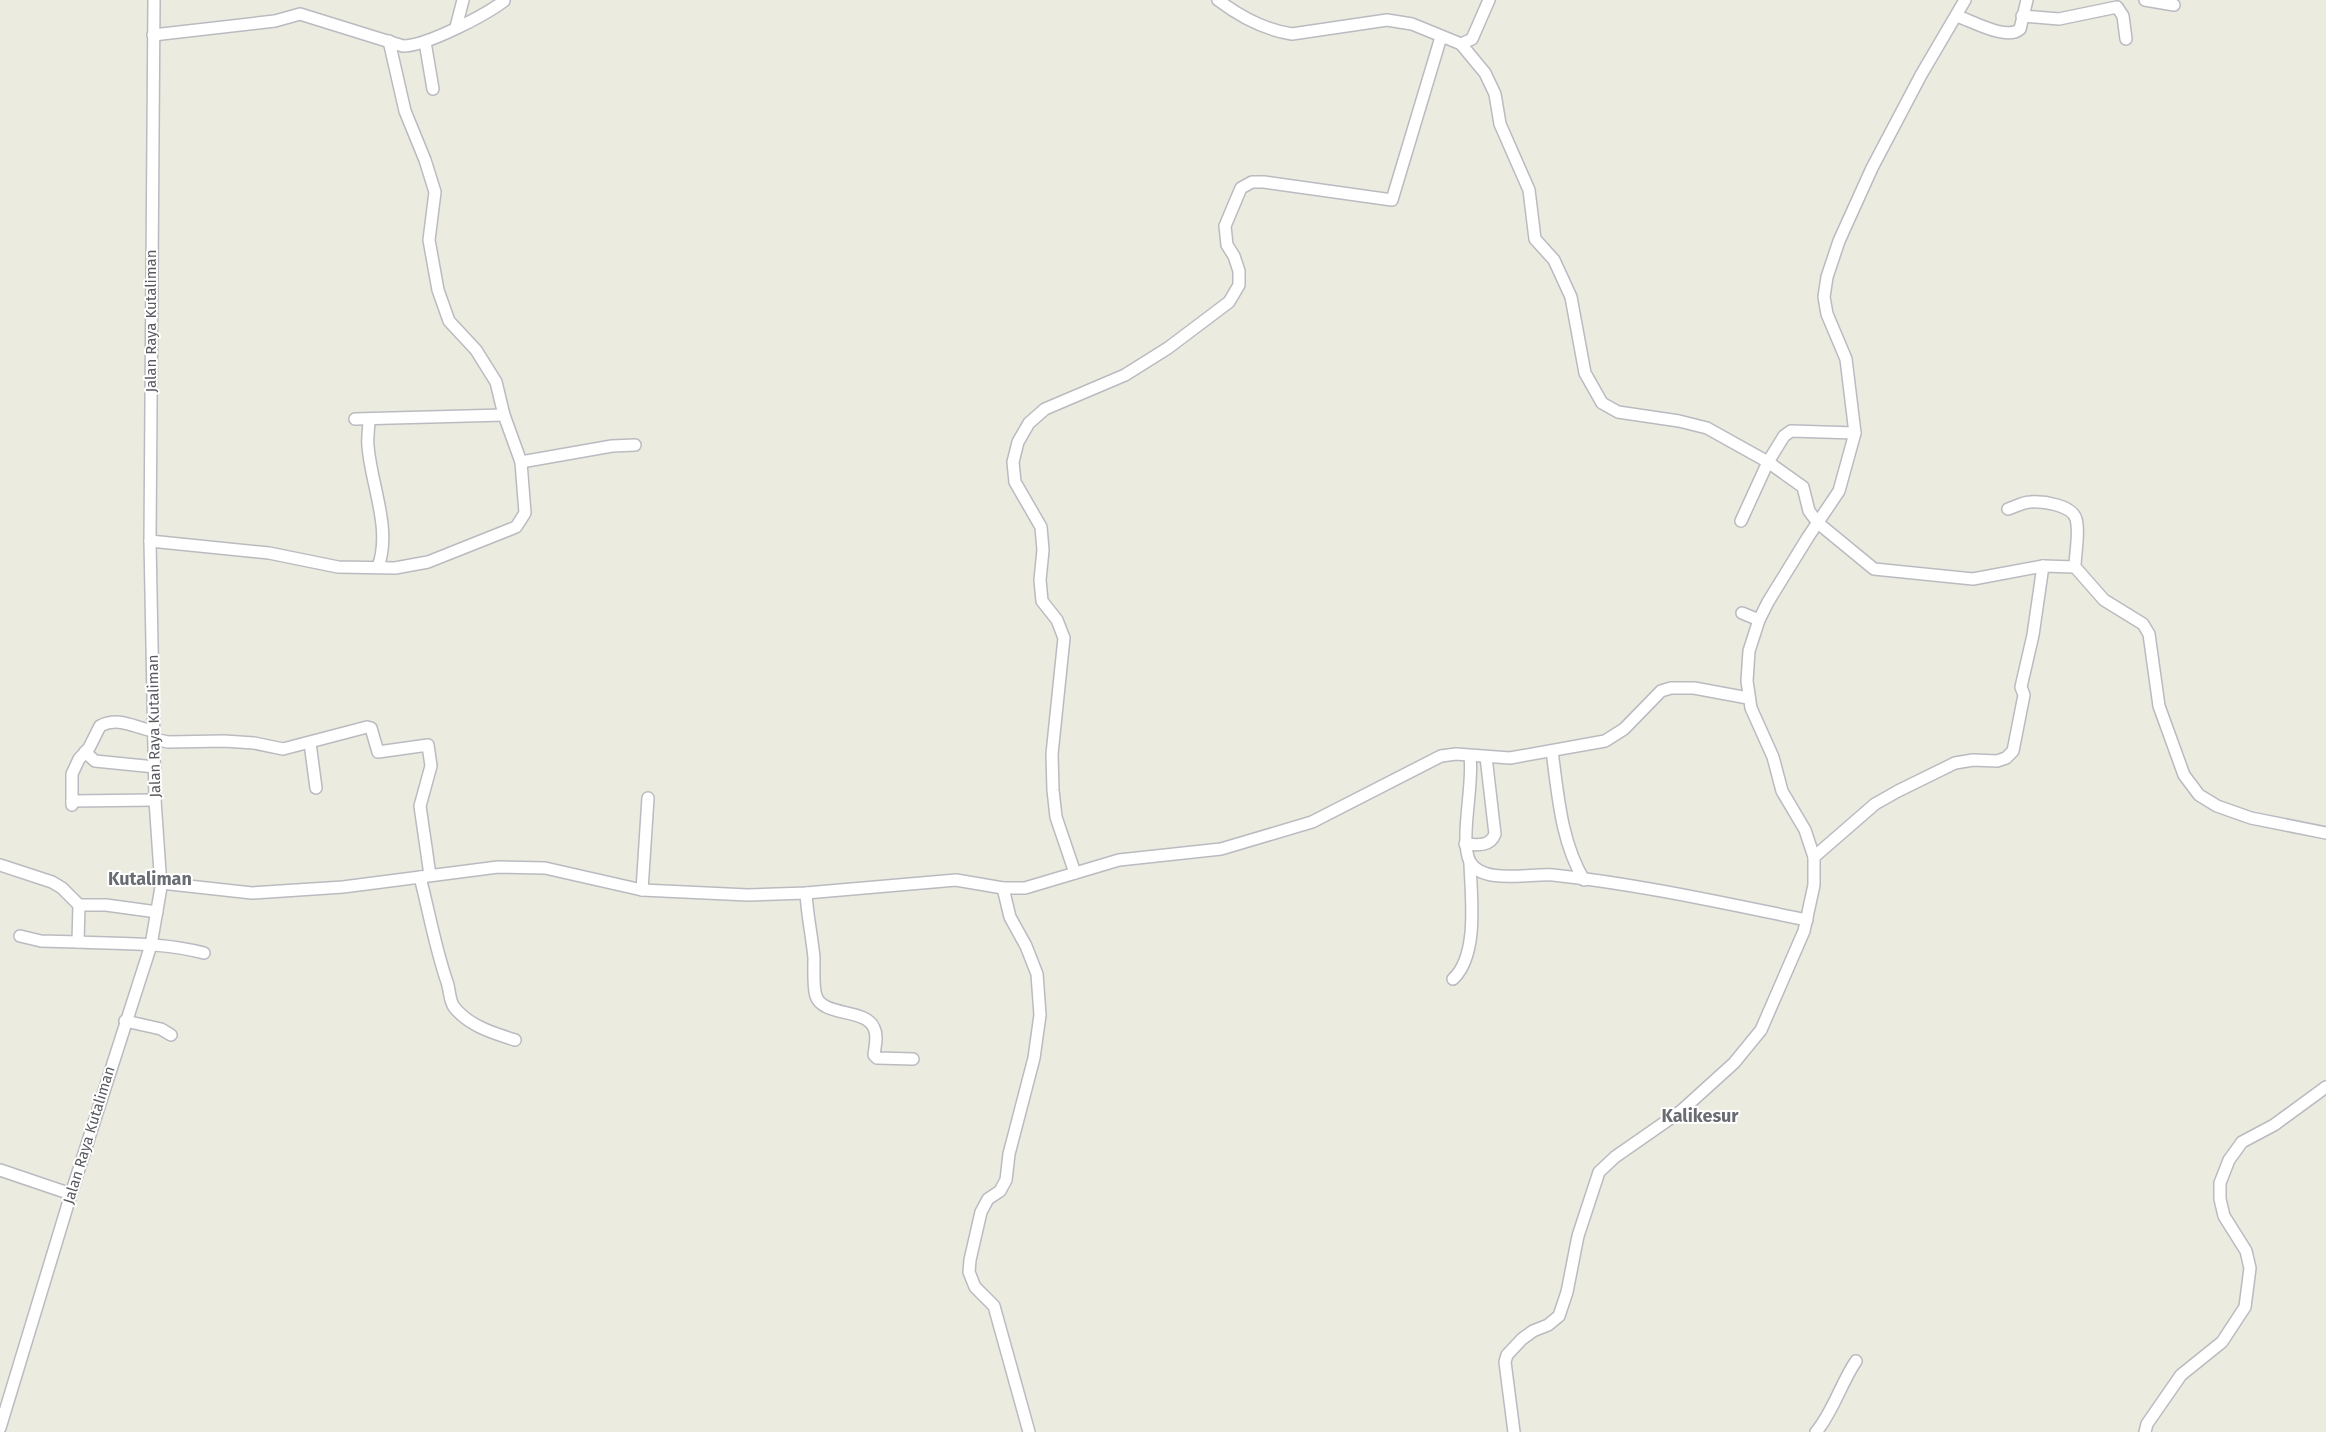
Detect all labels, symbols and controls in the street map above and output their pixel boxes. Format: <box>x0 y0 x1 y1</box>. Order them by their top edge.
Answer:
street label: Jalan Raya Kutaliman <box>142 249 160 393</box>
street label: Jalan Raya Kutaliman <box>144 654 164 798</box>
district label: Kutaliman <box>108 868 192 890</box>
street label: Jalan Raya Kutaliman <box>59 1064 119 1206</box>
district label: Kalikesur <box>1661 1105 1739 1127</box>

